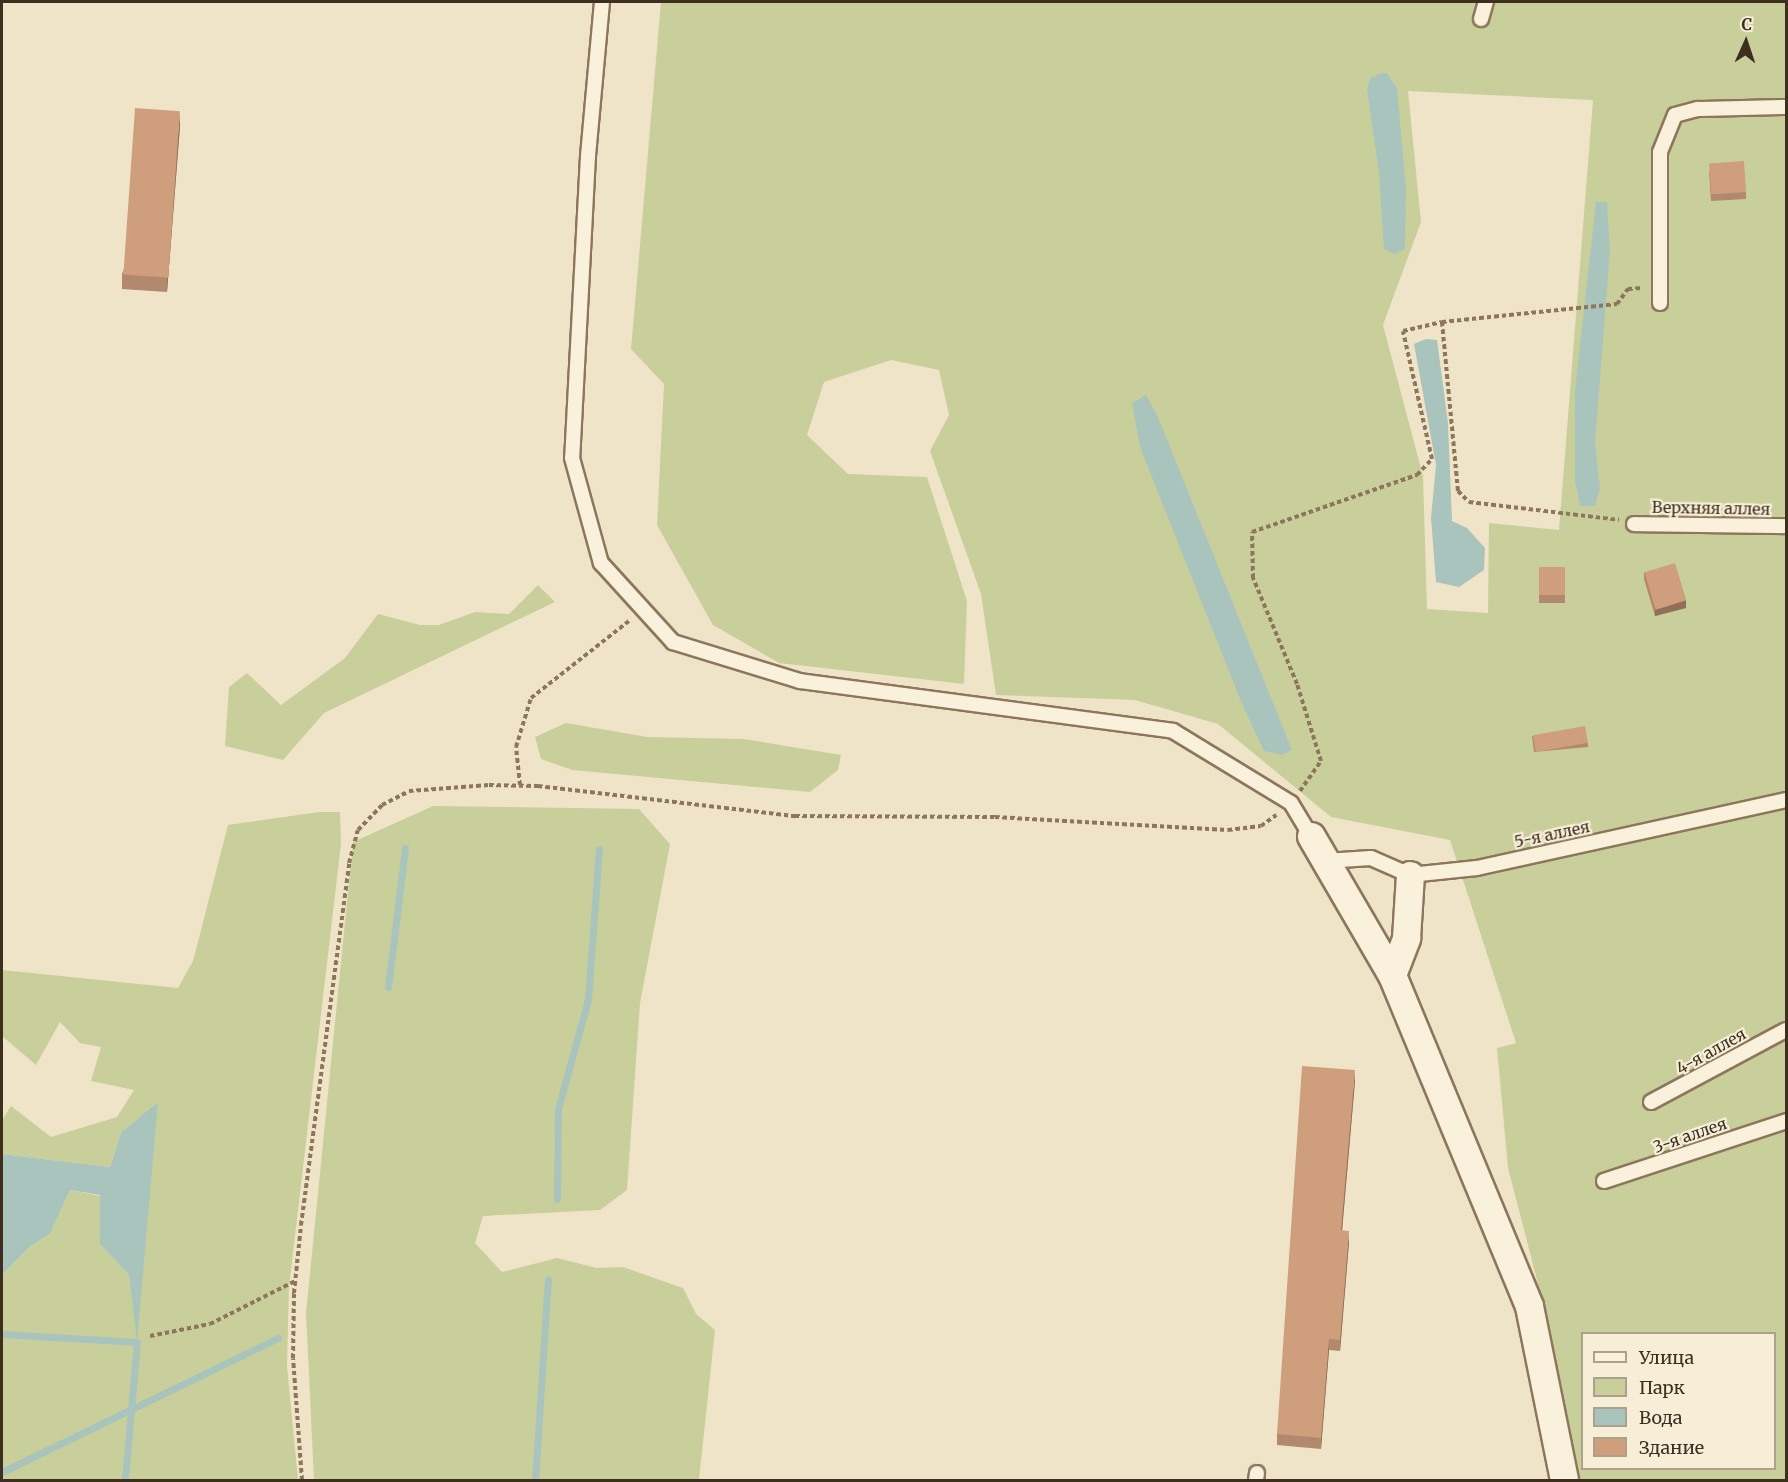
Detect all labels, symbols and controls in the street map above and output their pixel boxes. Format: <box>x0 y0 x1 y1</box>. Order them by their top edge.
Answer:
north arrow <box>1716 12 1776 72</box>
text: С <box>1741 14 1753 34</box>
street label: Верхняя аллея <box>1652 497 1770 519</box>
street label: 5-я аллея <box>1513 817 1591 851</box>
street label: 4-я аллея <box>1673 1024 1749 1078</box>
street label: 3-я аллея <box>1651 1114 1729 1156</box>
legend <box>1581 1332 1776 1470</box>
text: Улица <box>1639 1346 1694 1369</box>
text: Парк <box>1639 1376 1685 1399</box>
text: Вода <box>1639 1406 1683 1429</box>
text: Здание <box>1639 1436 1704 1459</box>

